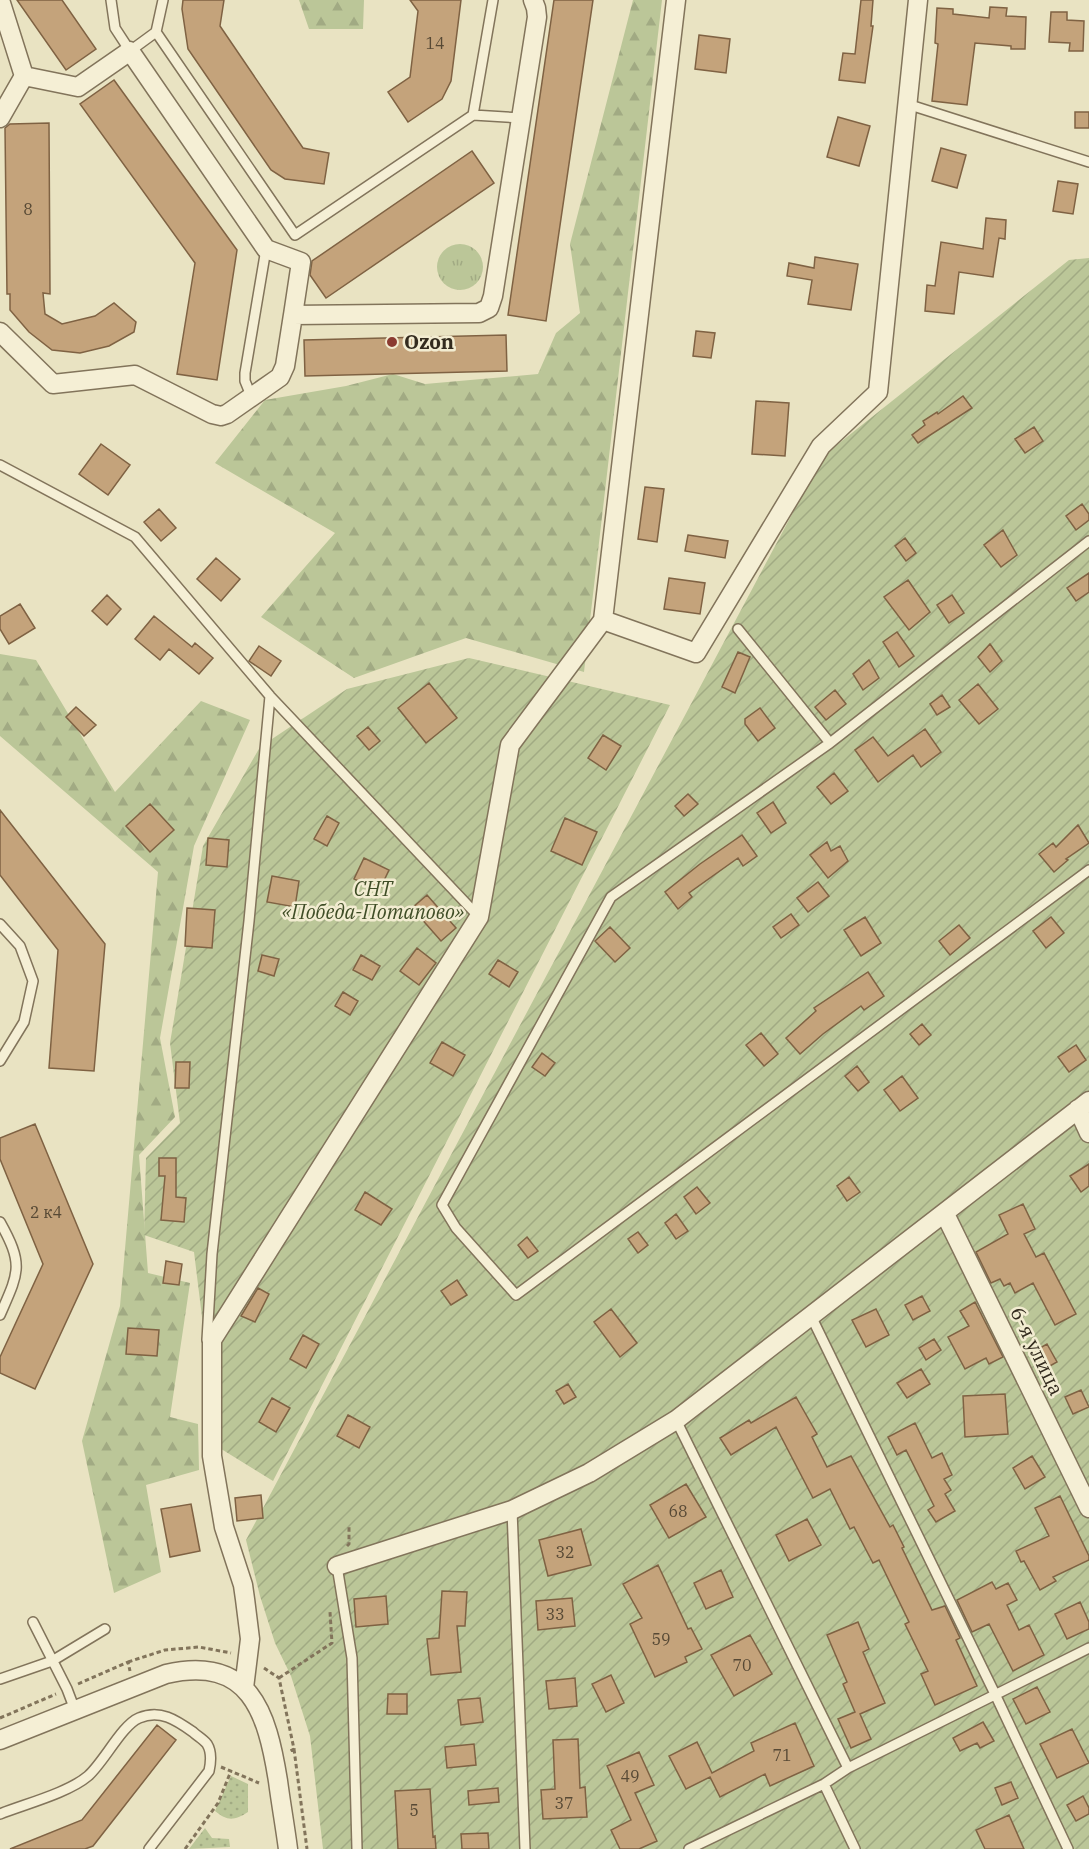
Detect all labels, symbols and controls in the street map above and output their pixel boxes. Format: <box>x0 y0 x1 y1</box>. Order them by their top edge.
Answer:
house number: 14 <box>425 33 445 53</box>
house number: 8 <box>23 199 33 219</box>
place label: Ozon <box>404 328 454 355</box>
marker: Ozon <box>385 335 399 349</box>
park label: СНТ «Победа-Потапово» <box>282 875 464 925</box>
house number: 2 к4 <box>30 1202 62 1222</box>
street label: 6-я улица <box>1004 1302 1071 1400</box>
house number: 68 <box>668 1501 688 1521</box>
house number: 32 <box>555 1542 575 1562</box>
house number: 33 <box>545 1604 565 1624</box>
house number: 59 <box>651 1629 671 1649</box>
house number: 70 <box>732 1655 752 1675</box>
house number: 71 <box>772 1745 792 1765</box>
house number: 49 <box>620 1766 640 1786</box>
house number: 37 <box>554 1793 574 1813</box>
house number: 5 <box>409 1800 419 1820</box>

